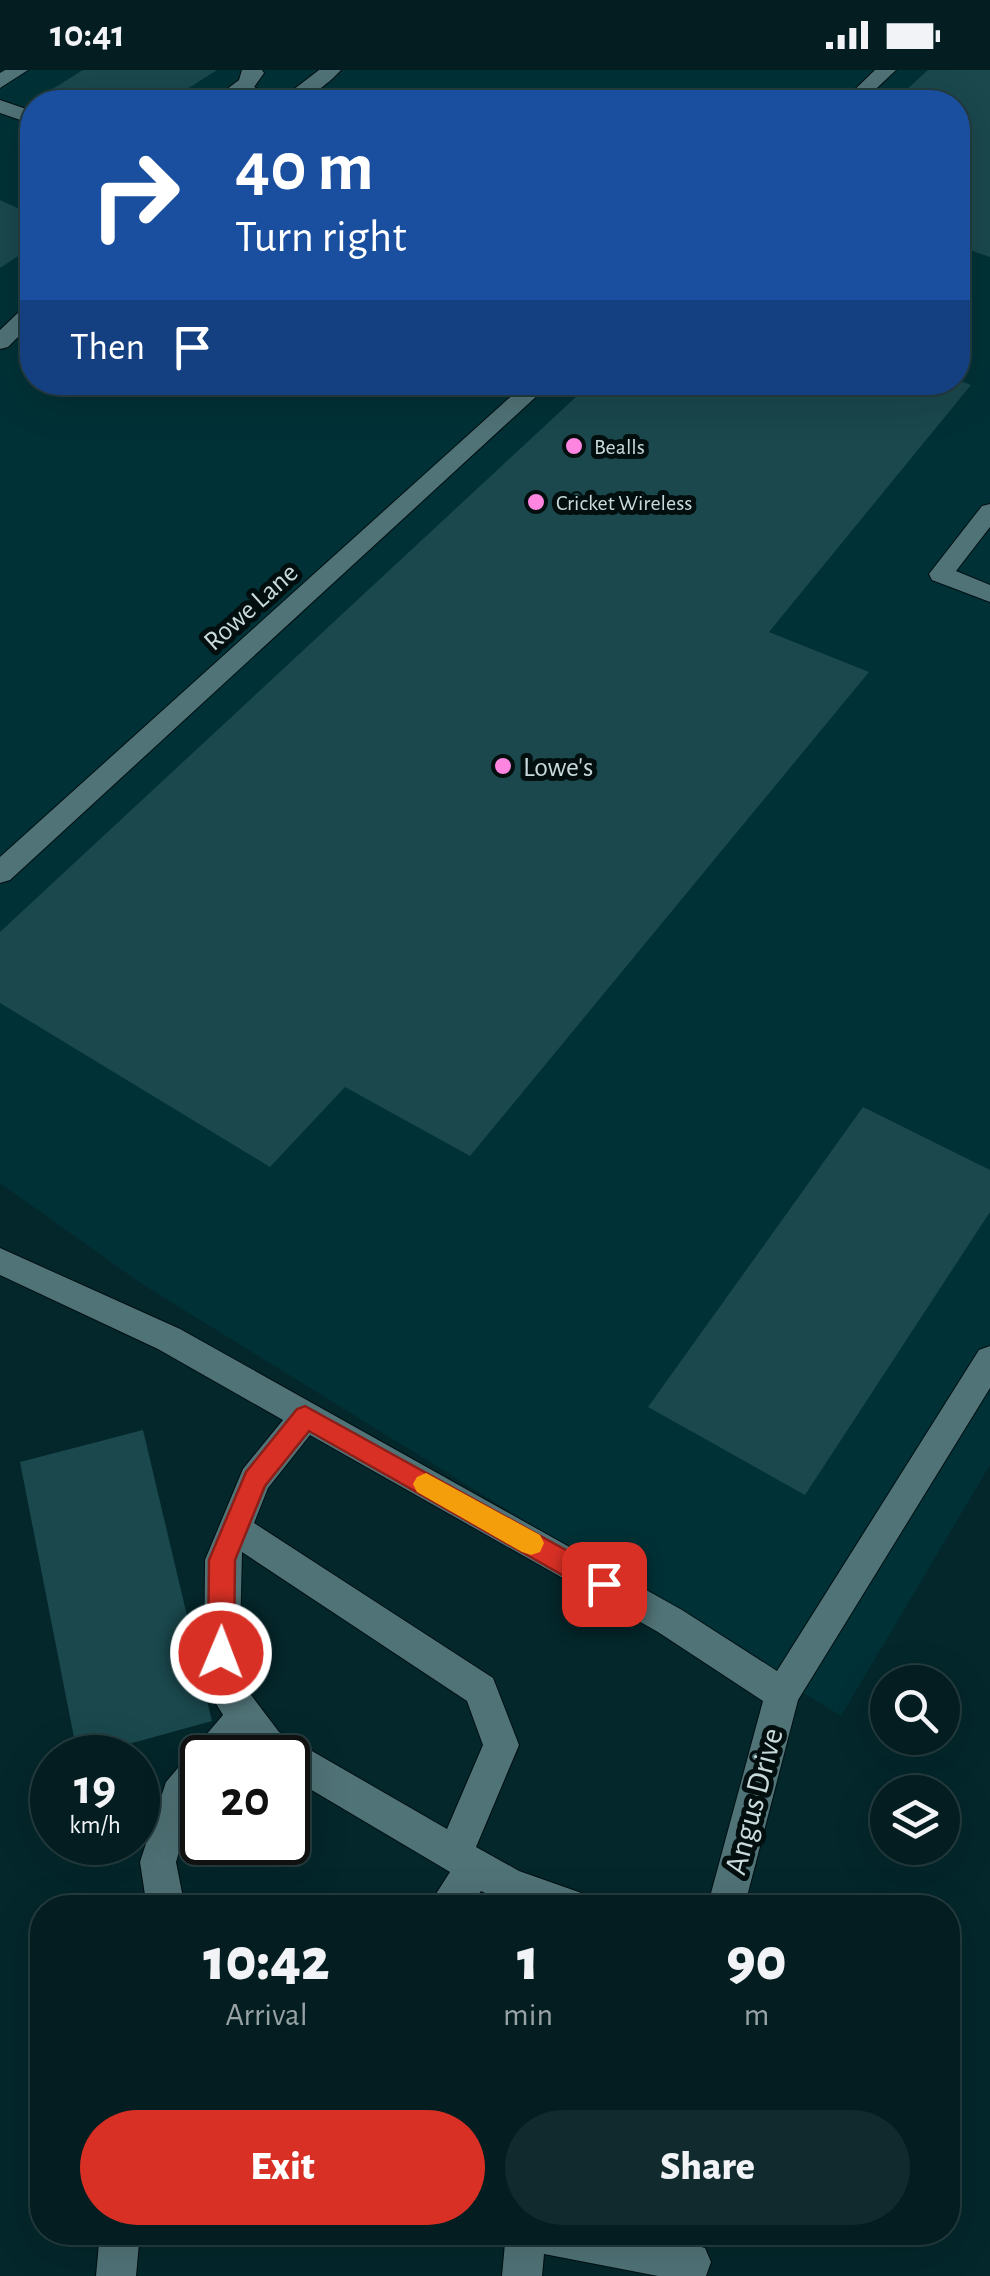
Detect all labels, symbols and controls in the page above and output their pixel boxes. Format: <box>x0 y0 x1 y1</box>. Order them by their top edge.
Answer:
text: 10:41 <box>50 16 125 54</box>
icon: right <box>70 130 200 260</box>
text: 40 m <box>235 133 374 203</box>
text: Turn right <box>235 215 407 260</box>
icon: arrive <box>165 320 220 375</box>
text: Then <box>70 329 145 367</box>
marker: Bealls <box>563 435 585 457</box>
place label: Bealls <box>594 436 645 458</box>
marker: Cricket Wireless <box>525 491 547 513</box>
place label: Cricket Wireless <box>556 492 692 514</box>
street label: Rowe Lane <box>199 558 304 657</box>
place label: Lowe's <box>523 754 593 782</box>
marker: Lowe's <box>492 755 514 777</box>
pin <box>562 1542 647 1627</box>
icon: arrive <box>577 1557 632 1612</box>
position arrow <box>169 1601 273 1705</box>
map controls <box>870 1665 960 1865</box>
button: search <box>870 1665 960 1755</box>
street label: Angus Drive <box>719 1725 789 1878</box>
speed limit sign: 20 <box>180 1735 310 1865</box>
text: 19 <box>74 1763 116 1813</box>
button: layers <box>870 1775 960 1865</box>
text: km/h <box>69 1813 121 1838</box>
text: 10:42 <box>203 1931 330 1991</box>
text: 1 <box>517 1931 539 1991</box>
text: 90 <box>726 1931 787 1991</box>
text: Arrival <box>225 1999 308 2031</box>
text: min <box>503 1999 553 2031</box>
text: m <box>744 1999 769 2031</box>
button: Exit <box>80 2110 485 2225</box>
button: Share <box>505 2110 910 2225</box>

